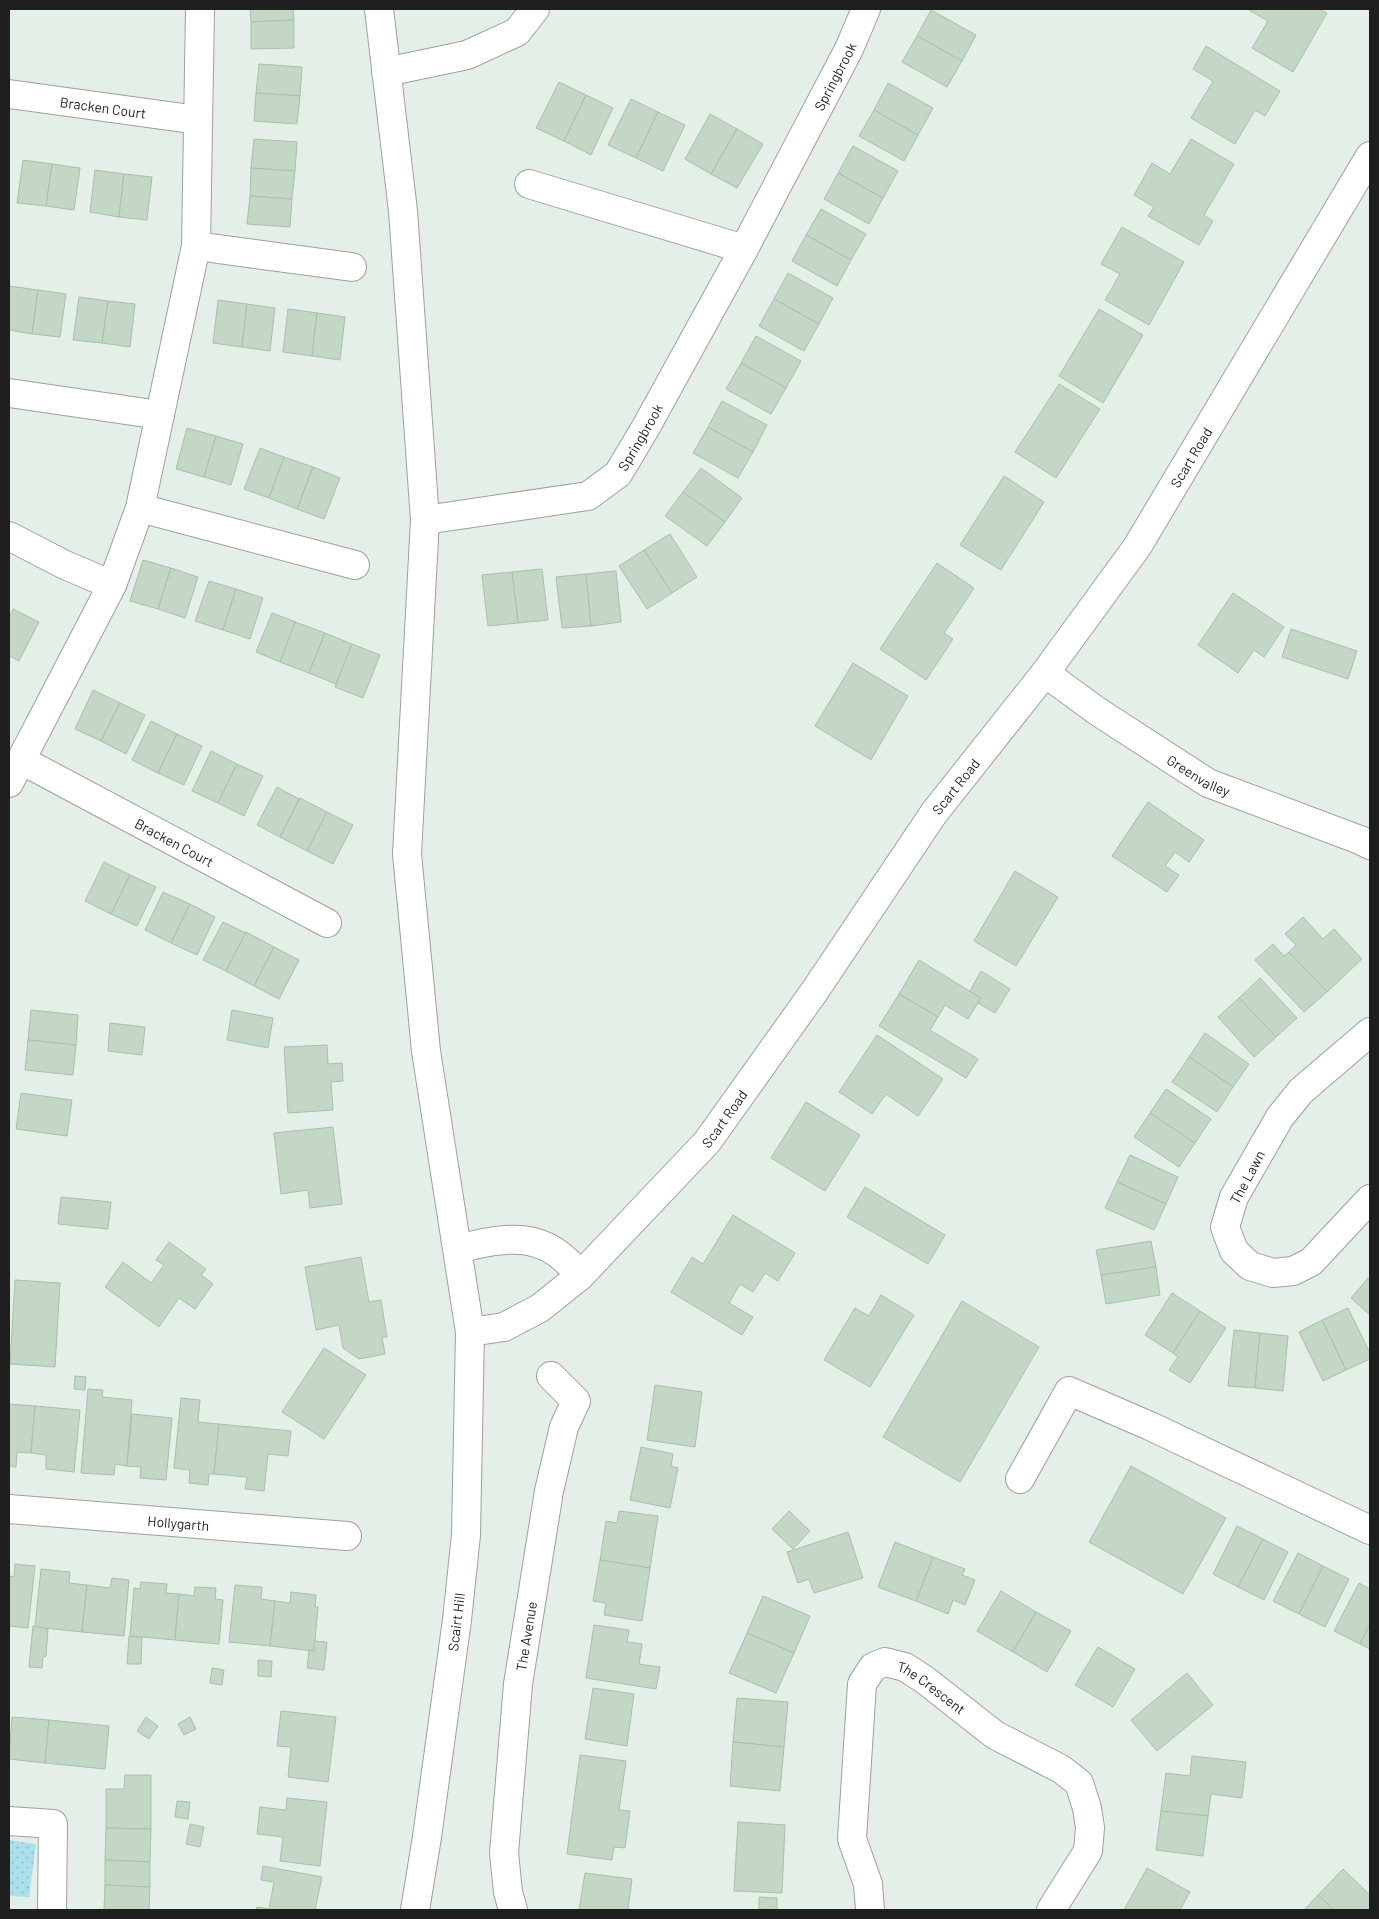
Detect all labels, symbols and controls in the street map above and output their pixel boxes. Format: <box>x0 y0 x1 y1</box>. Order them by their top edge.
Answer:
street label: Springbrook <box>810 40 859 113</box>
street label: Bracken Court <box>59 93 147 121</box>
street label: Springbrook <box>614 400 666 473</box>
street label: Scart Road <box>1166 424 1215 490</box>
street label: Greenvalley <box>1164 750 1233 799</box>
street label: Scart Road <box>928 755 983 818</box>
street label: Bracken Court <box>132 814 217 870</box>
street label: Scart Road <box>698 1086 750 1151</box>
street label: The Lawn <box>1226 1147 1268 1207</box>
street label: Hollygarth <box>147 1512 210 1533</box>
street label: Scairt Hill <box>444 1592 468 1652</box>
street label: The Avenue <box>512 1600 540 1672</box>
street label: The Crescent <box>896 1657 969 1717</box>

